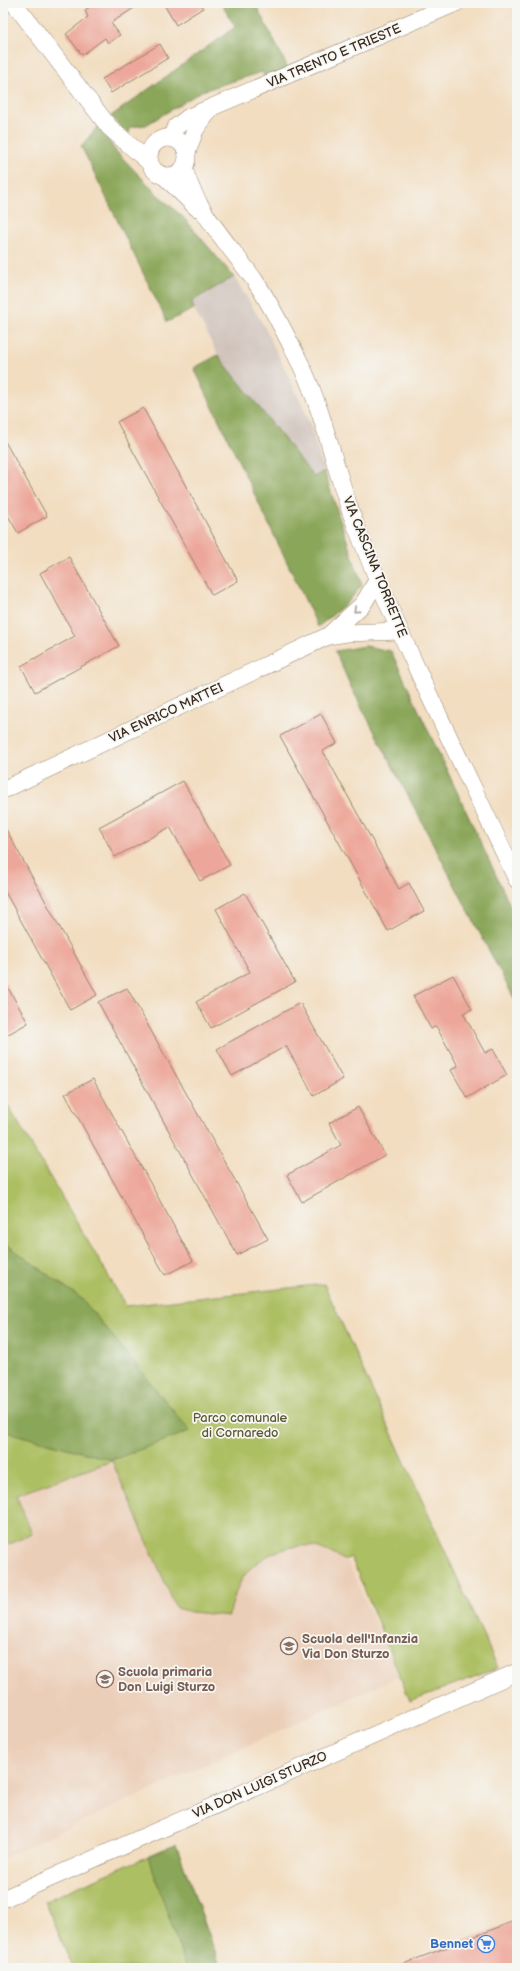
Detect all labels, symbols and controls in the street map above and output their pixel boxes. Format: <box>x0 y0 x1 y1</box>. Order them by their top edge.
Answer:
street label: VIA TRENTO E TRIESTE <box>264 20 404 92</box>
street label: VIA CASCINA TORRETTE <box>339 494 411 640</box>
one-way arrow <box>354 606 361 613</box>
street label: VIA ENRICO MATTEI <box>106 680 226 746</box>
park label: Parco comunale di Cornaredo <box>193 1410 288 1441</box>
place label: Scuola dell'Infanzia Via Don Sturzo <box>302 1631 418 1662</box>
school or university icon: Scuola dell'Infanzia Via Don Sturzo <box>279 1636 299 1656</box>
place label: Scuola primaria Don Luigi Sturzo <box>118 1664 215 1695</box>
school or university icon: Scuola primaria Don Luigi Sturzo <box>95 1669 115 1689</box>
street label: VIA DON LUIGI STURZO <box>190 1748 330 1822</box>
supermarket icon: Bennet <box>476 1934 496 1954</box>
place label: Bennet <box>430 1936 474 1952</box>

